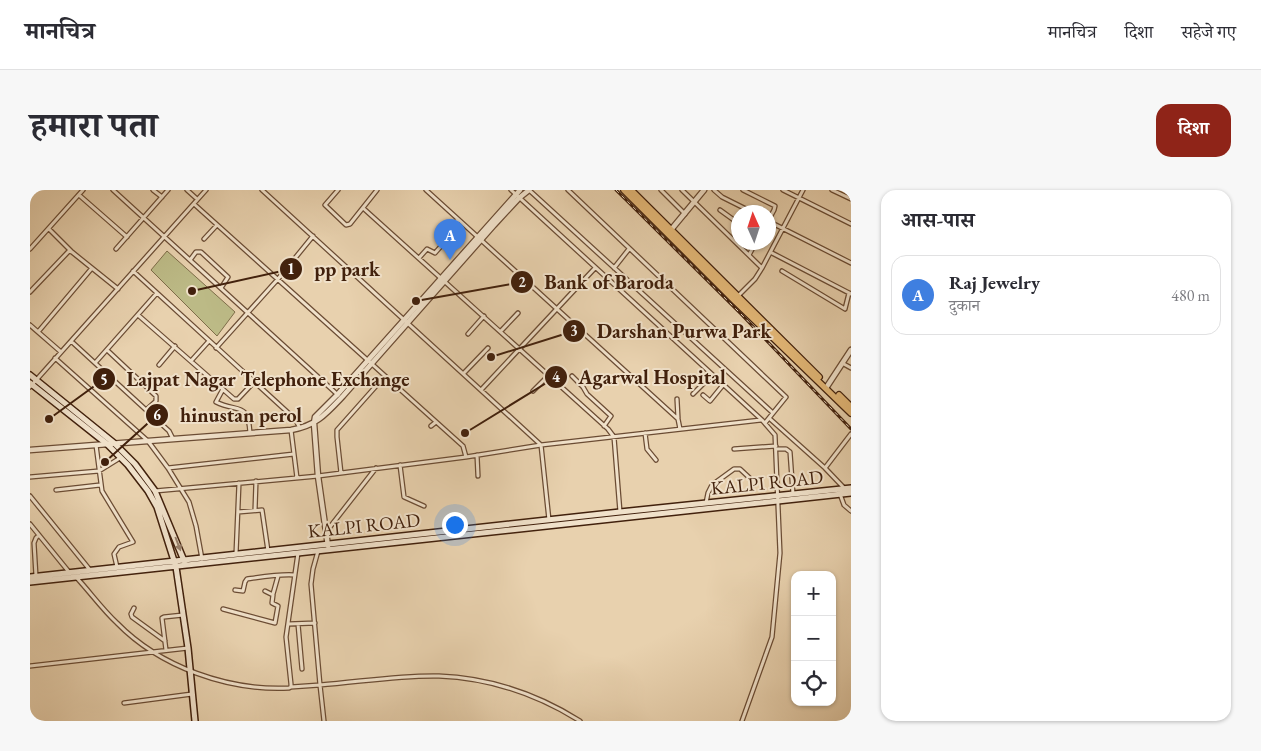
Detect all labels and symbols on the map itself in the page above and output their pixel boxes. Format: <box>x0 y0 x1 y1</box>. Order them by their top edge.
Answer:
north arrow <box>731 205 776 250</box>
pin: A <box>434 219 466 260</box>
callout: pp park <box>279 251 390 286</box>
text: pp park <box>314 256 381 282</box>
text: 1 <box>287 259 295 278</box>
callout: Bank of Baroda <box>509 265 684 300</box>
text: Bank of Baroda <box>544 269 674 295</box>
text: 2 <box>518 272 526 291</box>
callout: Darshan Purwa Park <box>561 314 781 349</box>
text: Darshan Purwa Park <box>597 318 772 344</box>
text: 3 <box>570 321 578 340</box>
callout: Agarwal Hospital <box>544 359 736 394</box>
callout: Lajpat Nagar Telephone Exchange <box>91 362 419 397</box>
text: Agarwal Hospital <box>577 364 726 390</box>
text: Lajpat Nagar Telephone Exchange <box>126 366 410 392</box>
text: 4 <box>552 367 561 386</box>
text: 5 <box>100 370 108 389</box>
callout: hinustan perol <box>145 398 312 433</box>
text: hinustan perol <box>180 402 302 428</box>
text: 6 <box>153 405 161 424</box>
street label: KALPI ROAD <box>710 464 824 501</box>
street label: KALPI ROAD <box>307 507 421 544</box>
your location <box>442 512 468 538</box>
one-way arrow <box>174 537 182 552</box>

